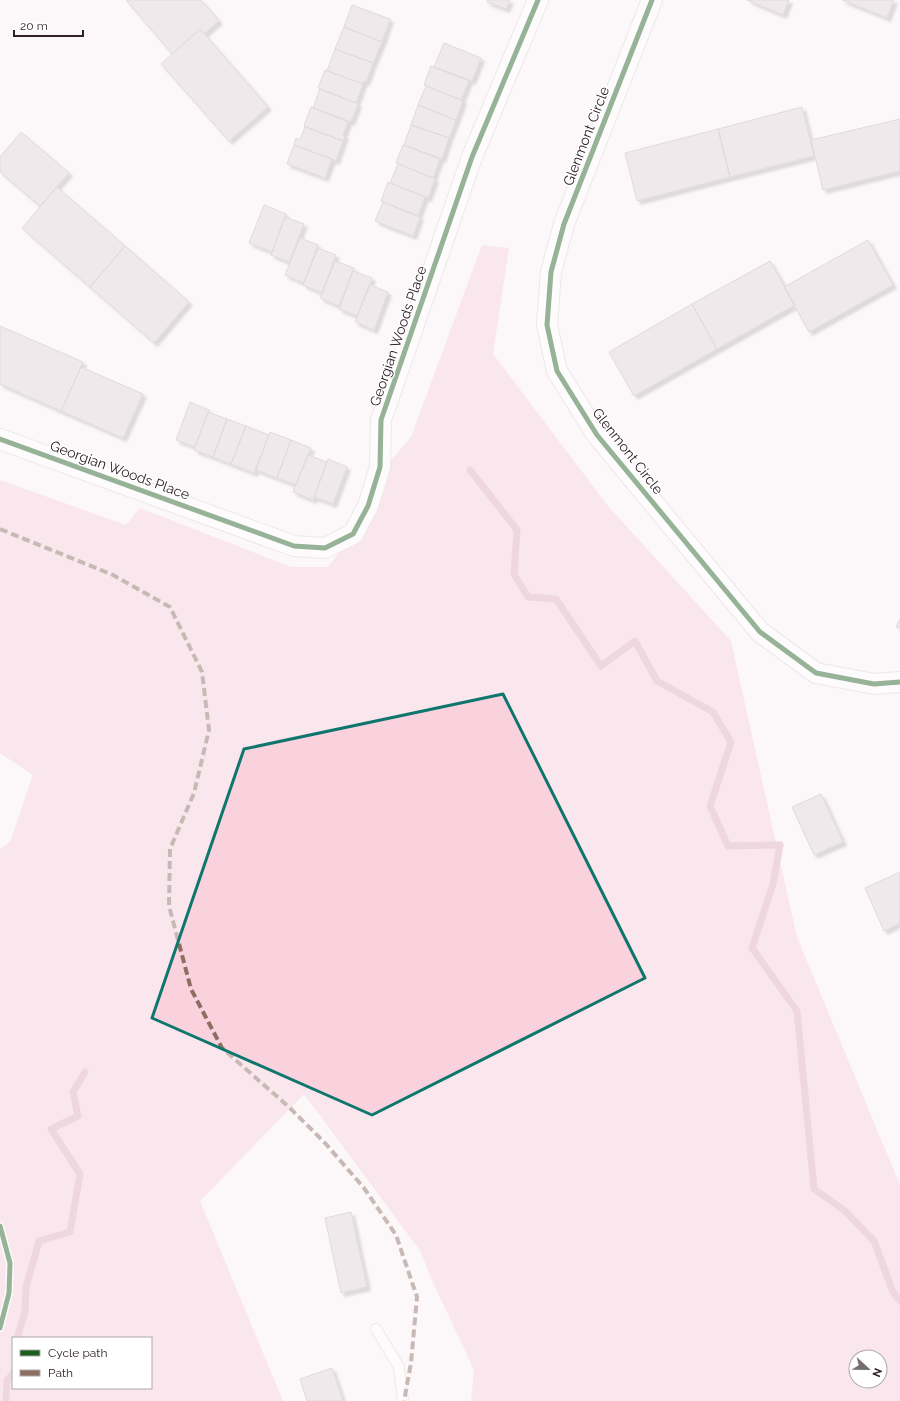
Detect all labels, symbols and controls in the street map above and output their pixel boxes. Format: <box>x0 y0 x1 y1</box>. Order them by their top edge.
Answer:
scale bar <box>14 12 83 38</box>
text: 20 m <box>20 19 48 33</box>
street label: Glenmont Circle <box>560 84 612 188</box>
street label: Georgian Woods Place <box>366 264 430 408</box>
street label: Glenmont Circle <box>589 405 667 497</box>
street label: Georgian Woods Place <box>48 437 192 503</box>
legend <box>12 1337 152 1389</box>
text: Cycle path <box>48 1346 107 1360</box>
north arrow <box>848 1349 888 1389</box>
text: Path <box>48 1366 73 1380</box>
text: N <box>869 1366 884 1379</box>

